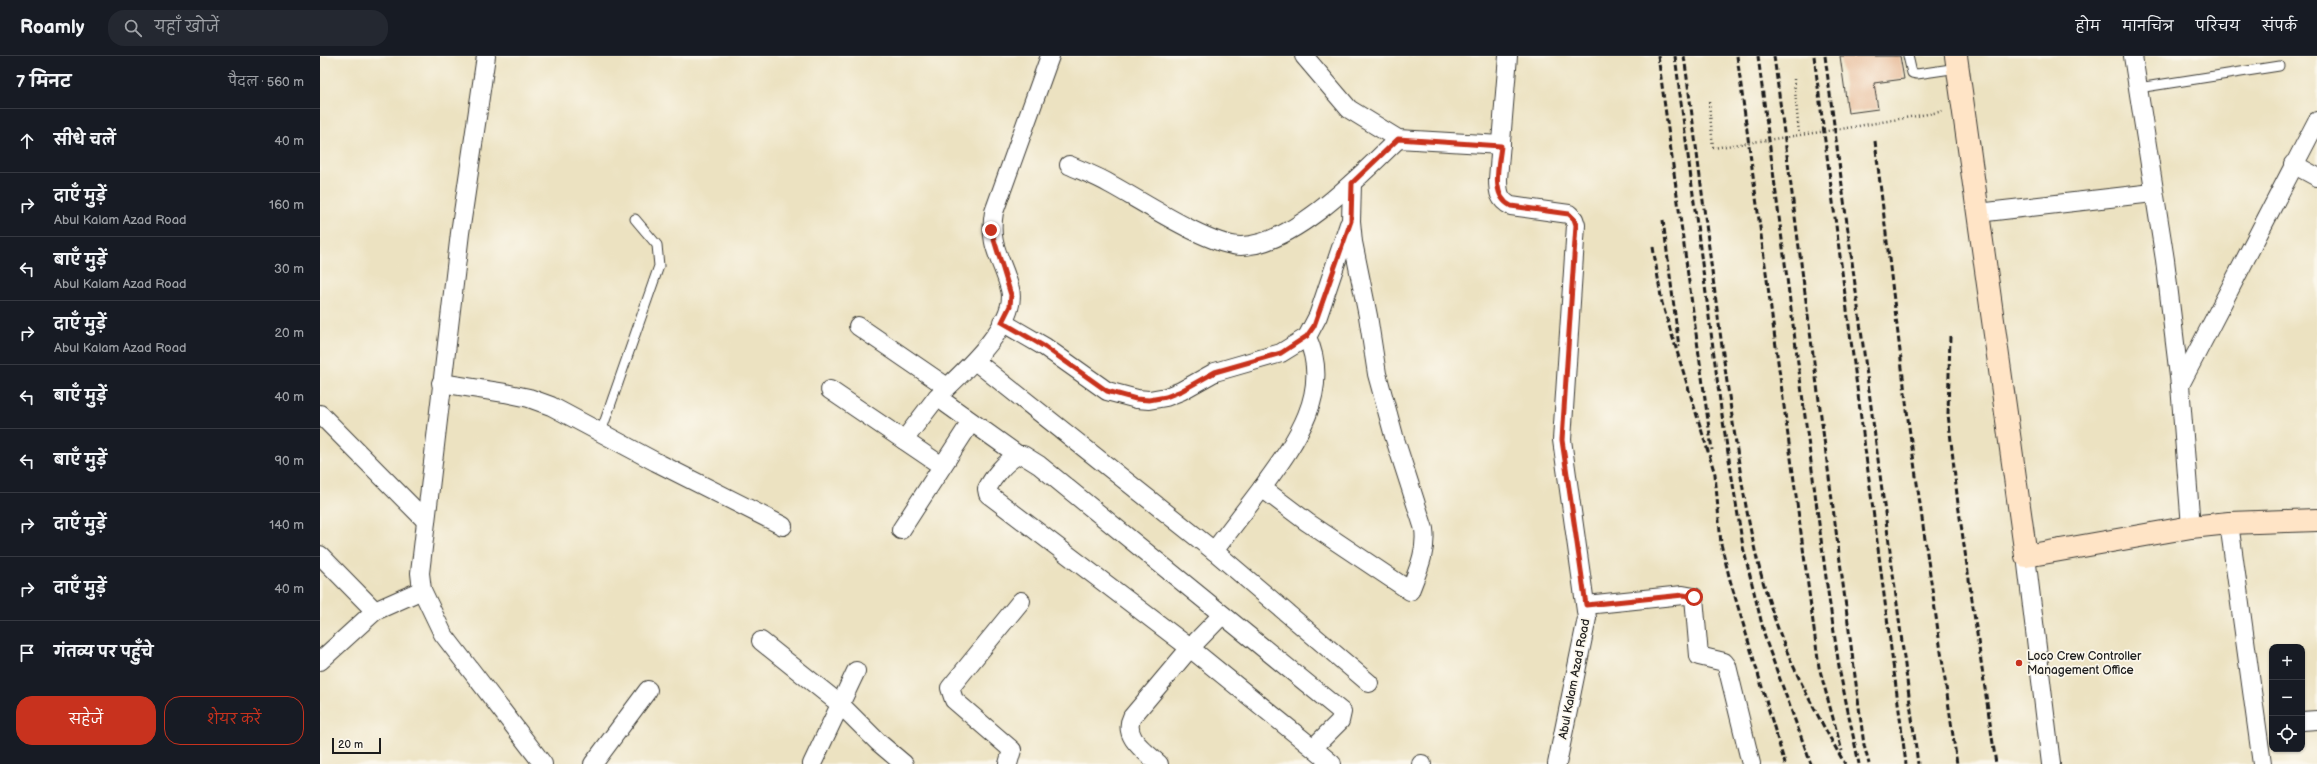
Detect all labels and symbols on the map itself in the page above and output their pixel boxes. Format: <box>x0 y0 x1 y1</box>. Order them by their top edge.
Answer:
route end <box>982 221 1000 239</box>
route start <box>1685 588 1703 606</box>
street label: Abul Kalam Azad Road <box>1555 617 1594 741</box>
place label: Loco Crew Controller Management Office <box>2027 649 2142 678</box>
marker: Loco Crew Controller Management Office <box>2014 658 2024 668</box>
scale bar <box>332 736 381 755</box>

